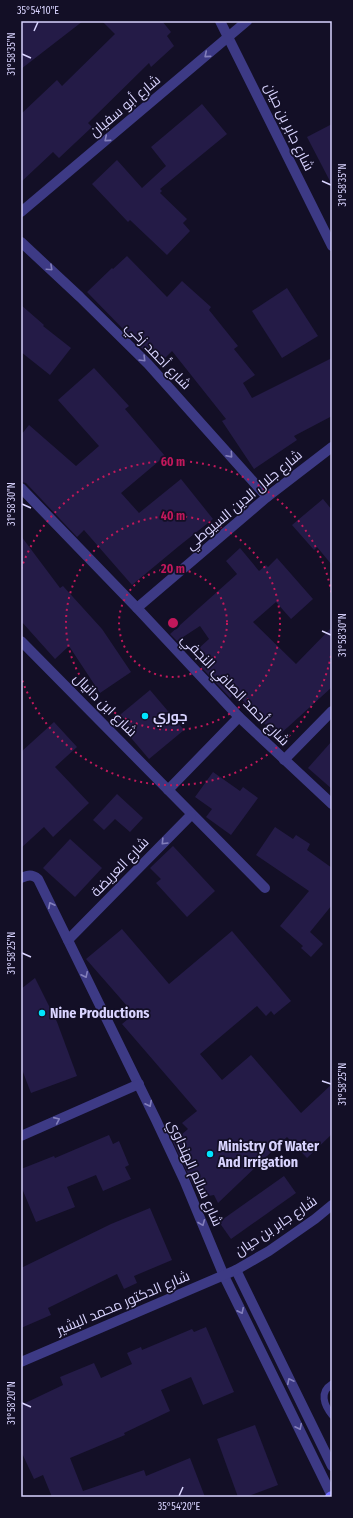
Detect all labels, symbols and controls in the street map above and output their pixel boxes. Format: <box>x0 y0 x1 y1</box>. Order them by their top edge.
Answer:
text: 35°54'10"E <box>17 5 59 17</box>
text: 31°58'35"N <box>6 33 18 75</box>
one-way arrow <box>204 51 211 58</box>
street label: شارع أبو سفيان <box>85 71 164 141</box>
street label: شارع جابر بن حيان <box>260 80 318 174</box>
one-way arrow <box>105 134 112 141</box>
text: 31°58'35"N <box>337 164 349 206</box>
one-way arrow <box>45 264 53 271</box>
street label: شارع أحمد زكي <box>120 318 195 395</box>
one-way arrow <box>138 354 146 362</box>
street label: شارع جلال الدين السيوطي <box>182 446 308 556</box>
one-way arrow <box>225 451 232 458</box>
text: 60 m <box>161 455 185 469</box>
text: 31°58'30"N <box>6 482 18 526</box>
text: 40 m <box>161 509 185 523</box>
text: 20 m <box>160 562 185 576</box>
text: 31°58'30"N <box>337 613 349 657</box>
centre of rings <box>166 616 180 630</box>
street label: شارع أحمد الصافي النجفي <box>175 630 293 751</box>
street label: شارع ابن دانيال <box>70 670 140 740</box>
place label: جوري <box>153 708 188 727</box>
marker: جوري <box>140 711 150 721</box>
street label: شارع العريضة <box>87 834 153 900</box>
one-way arrow <box>161 837 169 845</box>
one-way arrow <box>48 902 56 909</box>
text: 31°58'25"N <box>6 932 18 974</box>
one-way arrow <box>80 970 88 978</box>
place label: Nine Productions <box>50 1005 149 1022</box>
marker: Nine Productions <box>37 1008 47 1018</box>
text: 31°58'25"N <box>337 1063 349 1105</box>
one-way arrow <box>144 1100 152 1107</box>
one-way arrow <box>53 1117 60 1125</box>
street label: شارع سالم الهنداوي <box>161 1117 226 1230</box>
place label: Ministry Of Water And Irrigation <box>217 1138 320 1171</box>
marker: Ministry Of Water And Irrigation <box>205 1149 215 1159</box>
street label: شارع جابر بن حيان <box>232 1192 320 1260</box>
one-way arrow <box>197 1218 205 1226</box>
street label: شارع الدكتور محمد البشير <box>53 1267 192 1339</box>
one-way arrow <box>236 1306 244 1314</box>
one-way arrow <box>287 1378 295 1385</box>
text: 31°58'20"N <box>6 1381 18 1425</box>
one-way arrow <box>294 1423 302 1430</box>
text: 35°54'20"E <box>158 1501 201 1513</box>

